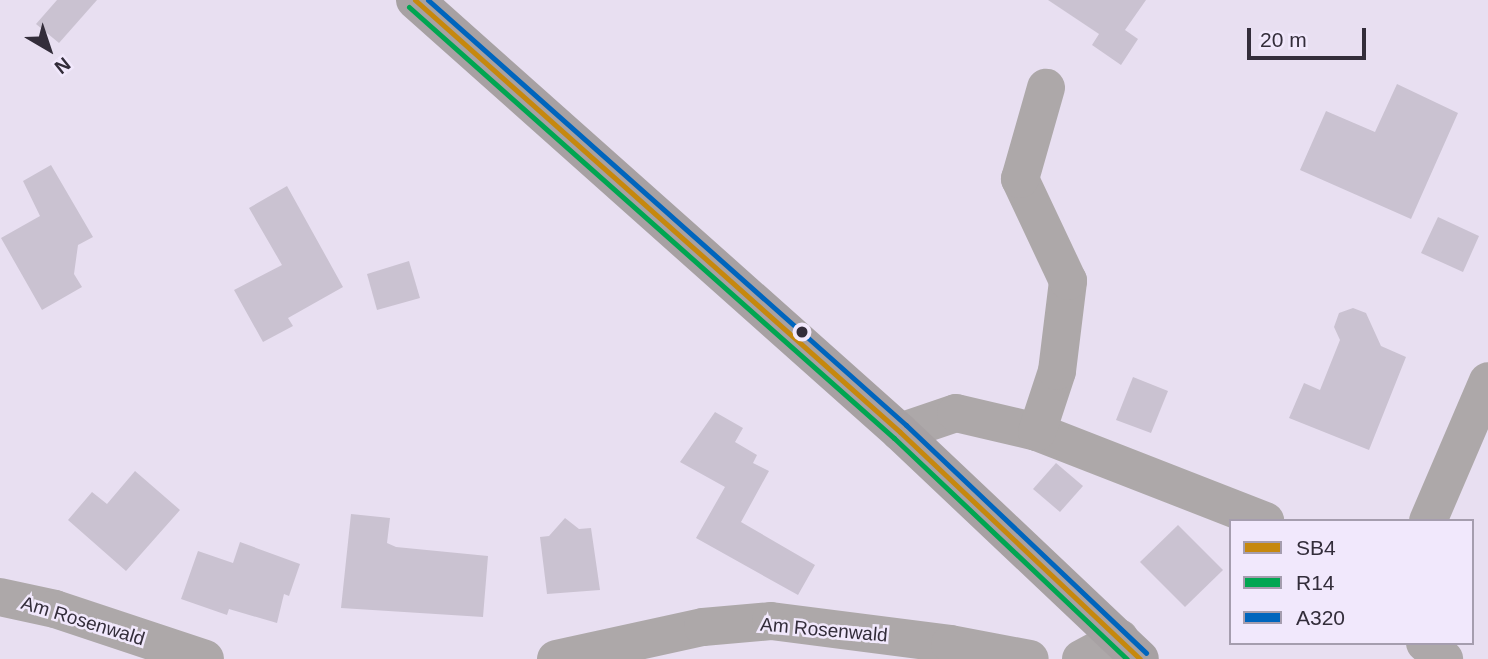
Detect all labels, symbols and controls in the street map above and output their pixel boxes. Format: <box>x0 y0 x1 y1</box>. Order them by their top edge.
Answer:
north arrow <box>14 14 84 84</box>
scale bar <box>1250 14 1369 58</box>
text: 20 m <box>1260 28 1307 51</box>
text: N <box>51 53 74 78</box>
unlabelled marker <box>795 325 809 339</box>
legend <box>1229 519 1474 645</box>
text: SB4 <box>1296 536 1336 559</box>
text: R14 <box>1296 571 1335 594</box>
street label: Am Rosenwald <box>19 591 147 651</box>
text: A320 <box>1296 606 1345 629</box>
street label: Am Rosenwald <box>759 613 889 647</box>

